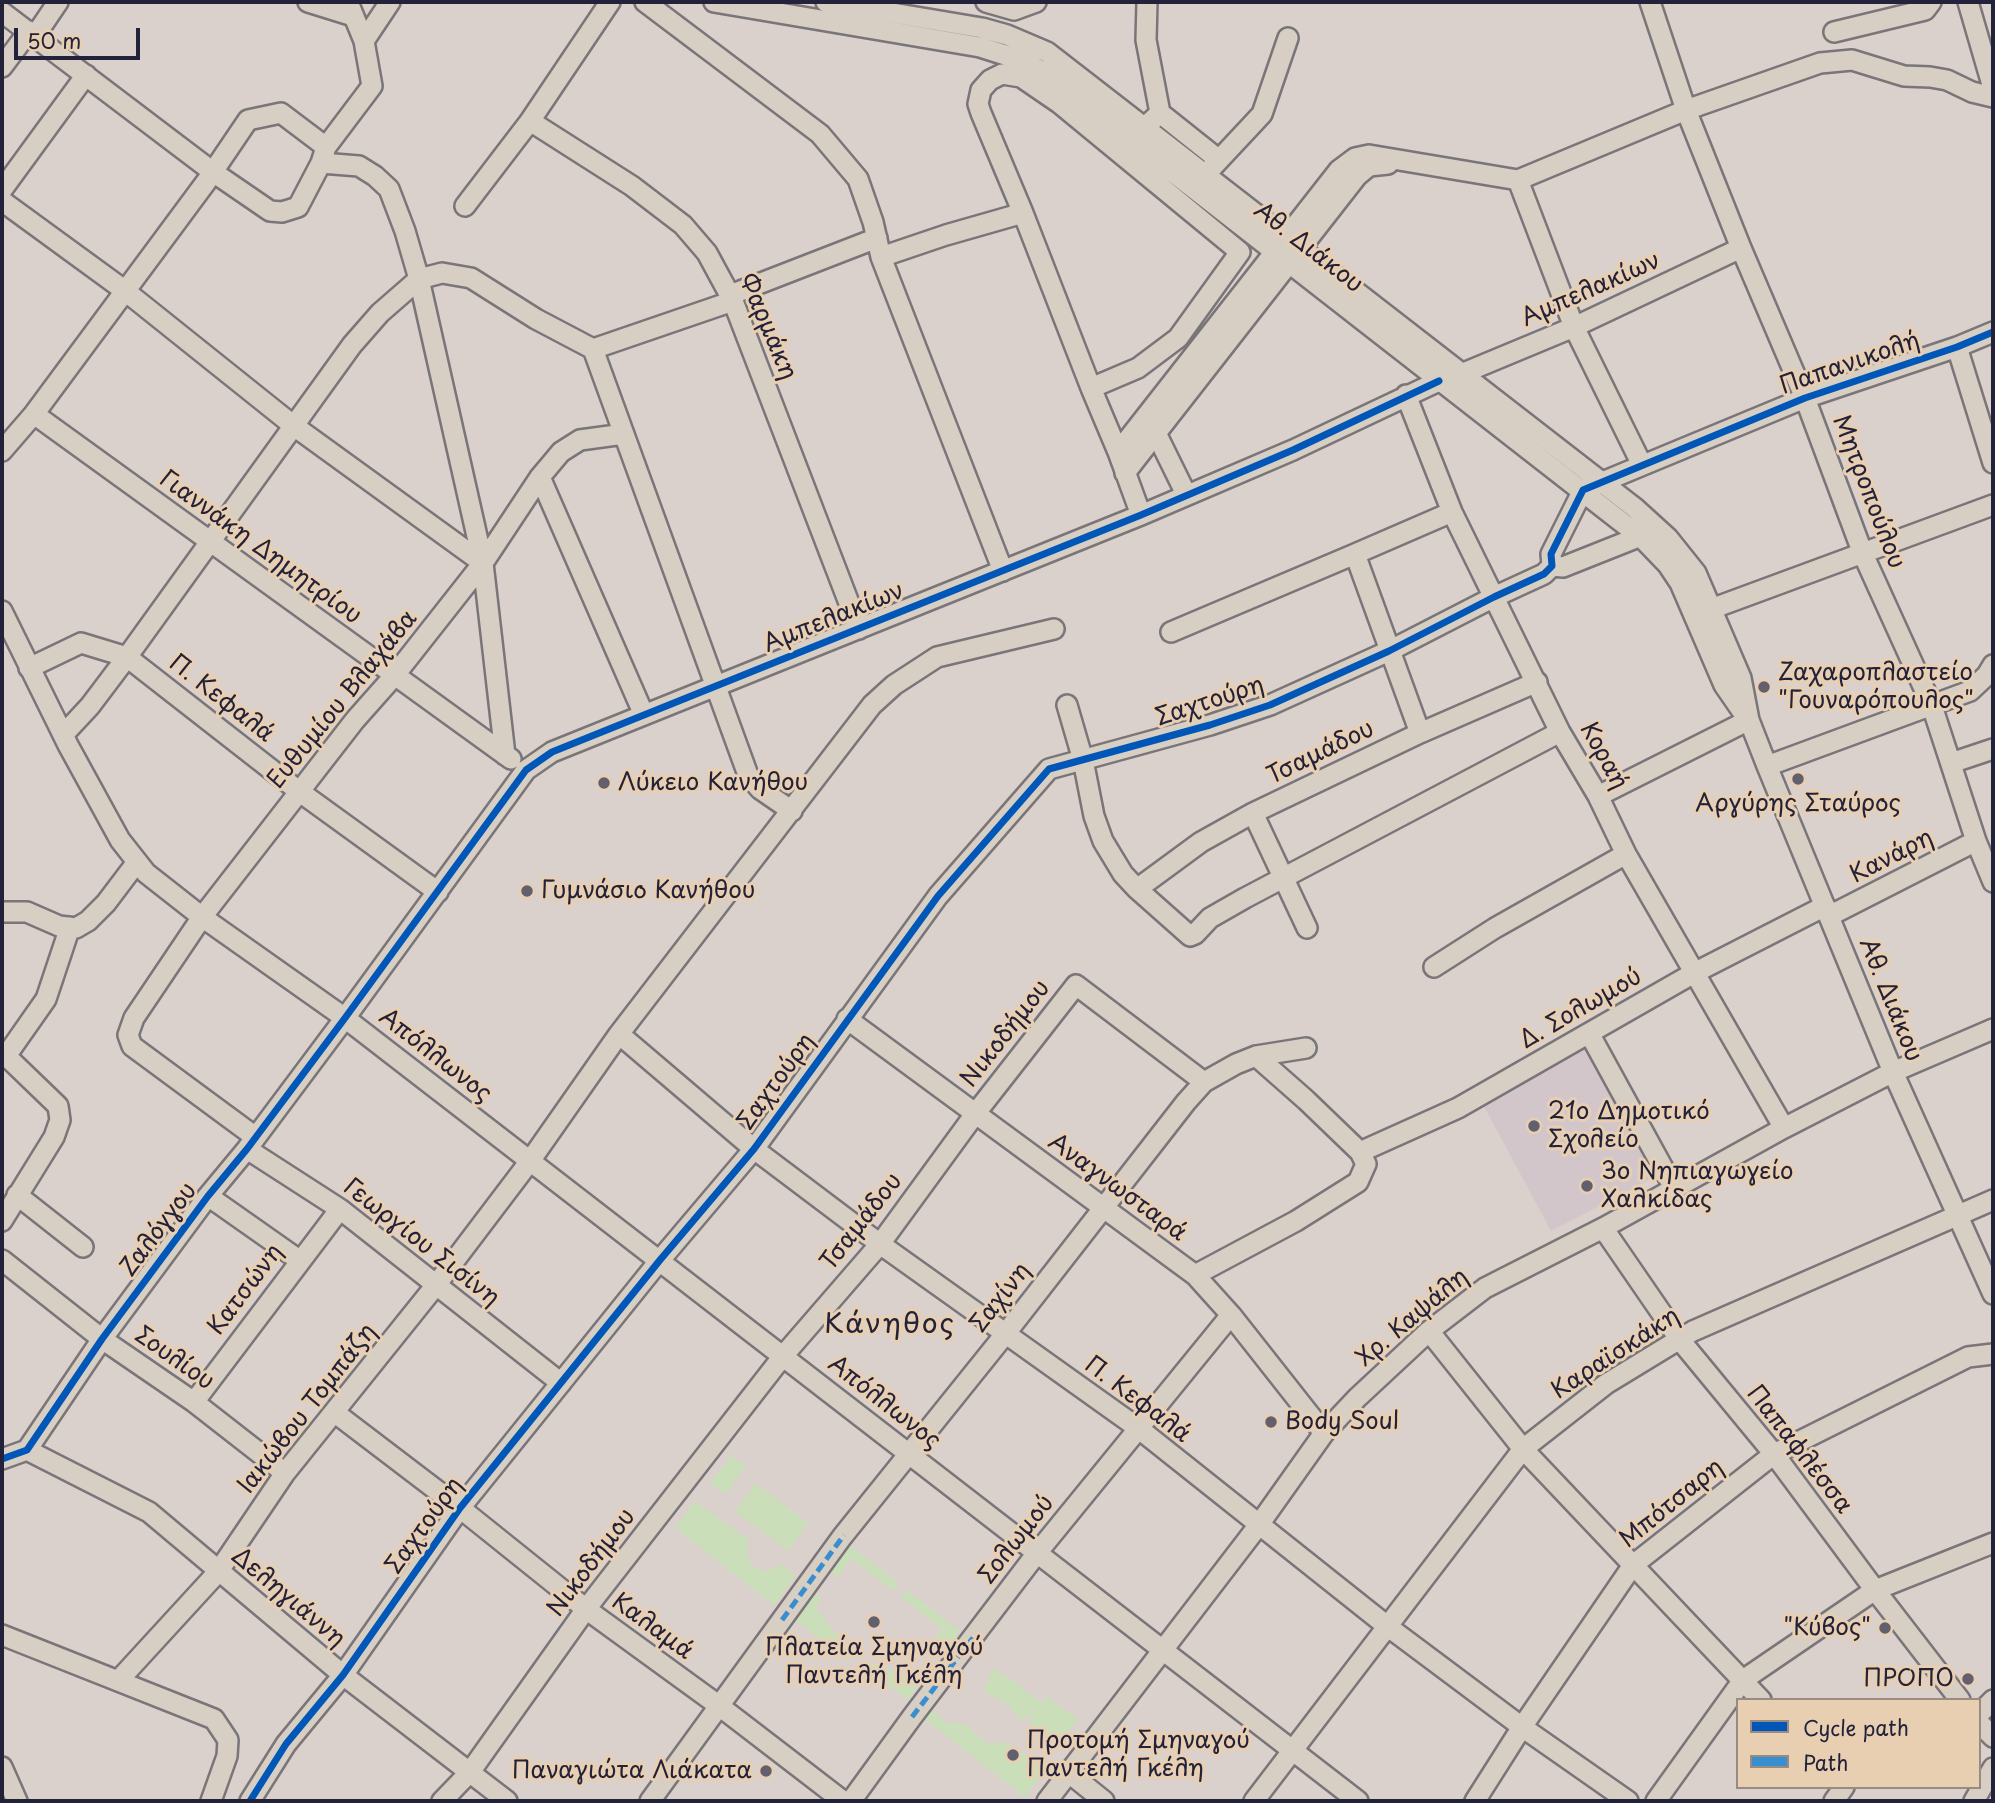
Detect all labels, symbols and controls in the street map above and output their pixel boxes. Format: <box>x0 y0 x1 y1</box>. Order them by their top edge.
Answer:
scale bar <box>18 14 144 58</box>
text: 50 m <box>27 24 81 56</box>
street label: Αθ. Διάκου <box>1248 196 1368 300</box>
street label: Αμπελακίων <box>1517 246 1665 334</box>
street label: Φαρμάκη <box>732 270 802 384</box>
street label: Παπανικολή <box>1776 327 1924 401</box>
street label: Μητροπούλου <box>1826 411 1910 573</box>
street label: Γιαννάκη Δημητρίου <box>153 465 367 631</box>
street label: Αμπελακίων <box>759 577 909 659</box>
street label: Ευθυμίου Βλαχάβα <box>262 605 424 795</box>
street label: Π. Κεφαλά <box>163 649 279 749</box>
place label: Ζαχαροπλαστείο "Γουναρόπουλος" <box>1778 659 1974 715</box>
street label: Σαχτούρη <box>1152 671 1268 733</box>
marker: Ζαχαροπλαστείο "Γουναρόπουλος" <box>1756 679 1772 695</box>
street label: Τσαμάδου <box>1263 715 1379 791</box>
street label: Κοραή <box>1573 717 1633 795</box>
place label: Λύκειο Κανήθου <box>618 769 808 797</box>
marker: Αργύρης Σταύρος <box>1790 771 1806 787</box>
marker: Λύκειο Κανήθου <box>596 775 612 791</box>
place label: Αργύρης Σταύρος <box>1695 790 1901 818</box>
street label: Κανάρη <box>1846 824 1938 890</box>
place label: Γυμνάσιο Κανήθου <box>541 877 755 905</box>
marker: Γυμνάσιο Κανήθου <box>519 883 535 899</box>
street label: Αθ. Διάκου <box>1852 934 1928 1066</box>
street label: Δ. Σολωμού <box>1515 963 1647 1055</box>
street label: Νικοδήμου <box>955 975 1057 1093</box>
street label: Απόλλωνος <box>373 1003 497 1109</box>
street label: Σαχτούρη <box>732 1028 822 1136</box>
place label: 21ο Δημοτικό Σχολείο <box>1548 1098 1710 1154</box>
marker: 21ο Δημοτικό Σχολείο <box>1526 1118 1542 1134</box>
street label: Αναγνωσταρά <box>1042 1128 1192 1248</box>
place label: 3ο Νηπιαγωγείο Χαλκίδας <box>1601 1158 1793 1214</box>
street label: Τσαμάδου <box>815 1168 909 1276</box>
street label: Γεωργίου Σισίνη <box>337 1173 505 1313</box>
street label: Ζαλόγγου <box>114 1177 204 1283</box>
marker: 3ο Νηπιαγωγείο Χαλκίδας <box>1579 1178 1595 1194</box>
street label: Κατσώνη <box>202 1239 290 1341</box>
street label: Σαχίνη <box>965 1257 1037 1339</box>
street label: Χρ. Καψάλη <box>1351 1263 1475 1373</box>
street label: Καραϊσκάκη <box>1547 1302 1685 1406</box>
district label: Κάνηθος <box>826 1308 954 1342</box>
street label: Ιακώβου Τομπάζη <box>233 1318 383 1500</box>
street label: Σουλίου <box>129 1321 219 1397</box>
street label: Απόλλωνος <box>822 1350 946 1456</box>
street label: Π. Κεφαλά <box>1078 1351 1196 1449</box>
street label: Παπαφλέσσα <box>1740 1380 1858 1520</box>
place label: Body Soul <box>1285 1408 1399 1436</box>
marker: Body Soul <box>1263 1414 1279 1430</box>
street label: Μπότσαρη <box>1614 1453 1730 1555</box>
street label: Σαχτούρη <box>380 1472 470 1580</box>
street label: Σολωμού <box>973 1490 1061 1590</box>
street label: Νικοδήμου <box>542 1503 642 1623</box>
street label: Δεληγιάννη <box>225 1542 351 1654</box>
street label: Καλαμά <box>606 1588 698 1666</box>
marker: Πλατεία Σμηναγού Παντελή Γκέλη <box>866 1614 882 1630</box>
place label: "Κύβος" <box>1783 1614 1871 1642</box>
marker: "Κύβος" <box>1877 1620 1893 1636</box>
place label: Πλατεία Σμηναγού Παντελή Γκέλη <box>765 1634 983 1690</box>
place label: ΠΡΟΠΟ <box>1864 1665 1954 1693</box>
marker: ΠΡΟΠΟ <box>1960 1671 1976 1687</box>
legend <box>1736 1698 1981 1789</box>
text: Cycle path <box>1803 1711 1909 1743</box>
place label: Προτομή Σμηναγού Παντελή Γκέλη <box>1027 1727 1250 1783</box>
text: Path <box>1803 1746 1848 1778</box>
marker: Προτομή Σμηναγού Παντελή Γκέλη <box>1005 1747 1021 1763</box>
place label: Παναγιώτα Λιάκατα <box>512 1757 752 1785</box>
marker: Παναγιώτα Λιάκατα <box>758 1763 774 1779</box>

